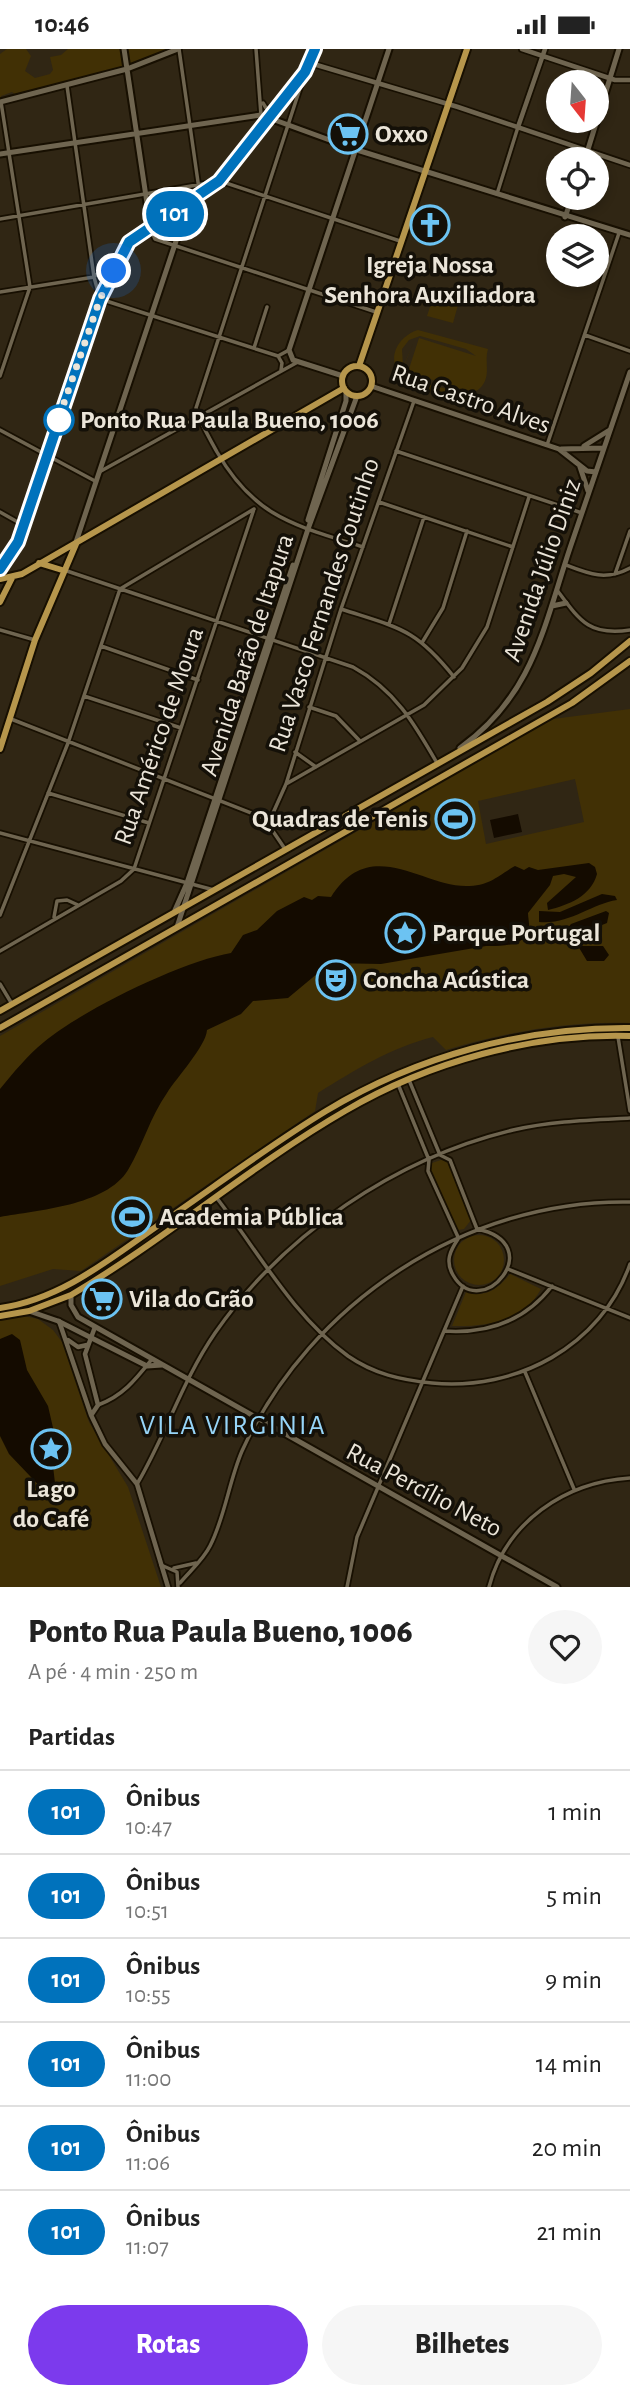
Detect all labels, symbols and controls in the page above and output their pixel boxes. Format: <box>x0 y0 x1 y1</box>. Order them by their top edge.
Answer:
text: 10:46 <box>35 11 90 37</box>
north arrow <box>546 70 609 133</box>
map controls <box>546 70 609 287</box>
supermarket icon: Oxxo <box>327 113 369 155</box>
place label: Oxxo <box>375 121 428 147</box>
button: locate <box>546 147 609 210</box>
line badge: 101 <box>135 191 215 237</box>
text: 101 <box>160 202 190 226</box>
church icon: Igreja Nossa Senhora Auxiliadora <box>409 204 451 246</box>
button: layers <box>546 224 609 287</box>
place label: Igreja Nossa Senhora Auxiliadora <box>324 252 536 308</box>
your location <box>96 253 131 288</box>
street label: Rua Castro Alves <box>388 360 554 438</box>
marker: Ponto Rua Paula Bueno, 1006 <box>44 405 74 435</box>
place label: Ponto Rua Paula Bueno, 1006 <box>80 407 379 433</box>
street label: Rua Vasco Fernandes Coutinho <box>264 455 384 755</box>
street label: Avenida Júlio Diniz <box>499 475 585 665</box>
street label: Avenida Barão de Itapura <box>196 531 298 779</box>
street label: Rua Américo de Moura <box>110 624 208 848</box>
sports icon: Quadras de Tenis <box>434 798 476 840</box>
place label: Quadras de Tenis <box>252 806 428 832</box>
place icon: Parque Portugal <box>384 912 426 954</box>
place label: Parque Portugal <box>432 920 600 946</box>
theatre icon: Concha Acústica <box>315 959 357 1001</box>
place label: Concha Acústica <box>363 967 529 993</box>
sports icon: Academia Pública <box>111 1196 153 1238</box>
place label: Academia Pública <box>159 1204 344 1230</box>
supermarket icon: Vila do Grão <box>81 1278 123 1320</box>
place label: Vila do Grão <box>129 1286 254 1312</box>
district label: VILA VIRGINIA <box>139 1412 327 1440</box>
place icon: Lago do Café <box>30 1428 72 1470</box>
street label: Rua Percílio Neto <box>342 1438 506 1542</box>
place label: Lago do Café <box>13 1476 89 1532</box>
button: heart <box>528 1610 602 1684</box>
text: Ponto Rua Paula Bueno, 1006 <box>28 1616 413 1649</box>
text: A pé · 4 min · 250 m <box>28 1661 198 1684</box>
text: Partidas <box>28 1724 115 1750</box>
text: Ônibus <box>126 1785 200 1811</box>
text: 1 min <box>548 1799 602 1825</box>
text: 101 <box>52 1800 81 1824</box>
text: 10:47 <box>126 1816 172 1839</box>
text: Ônibus <box>126 1869 200 1895</box>
text: 5 min <box>546 1883 602 1909</box>
text: 101 <box>52 1884 81 1908</box>
text: 10:51 <box>126 1900 169 1923</box>
text: Ônibus <box>126 1953 200 1979</box>
text: 9 min <box>545 1967 602 1993</box>
text: 101 <box>52 1968 81 1992</box>
text: 10:55 <box>126 1984 171 2007</box>
text: Ônibus <box>126 2037 200 2063</box>
text: 14 min <box>536 2051 602 2077</box>
text: 101 <box>52 2052 81 2076</box>
text: 11:00 <box>126 2068 171 2091</box>
text: Ônibus <box>126 2121 200 2147</box>
text: 20 min <box>532 2135 602 2161</box>
text: 101 <box>52 2136 81 2160</box>
text: 11:06 <box>126 2152 170 2175</box>
text: Ônibus <box>126 2205 200 2231</box>
text: 21 min <box>536 2219 602 2245</box>
text: 101 <box>52 2220 81 2244</box>
text: 11:07 <box>126 2236 169 2259</box>
button: Rotas <box>28 2305 308 2385</box>
button: Bilhetes <box>322 2305 602 2385</box>

